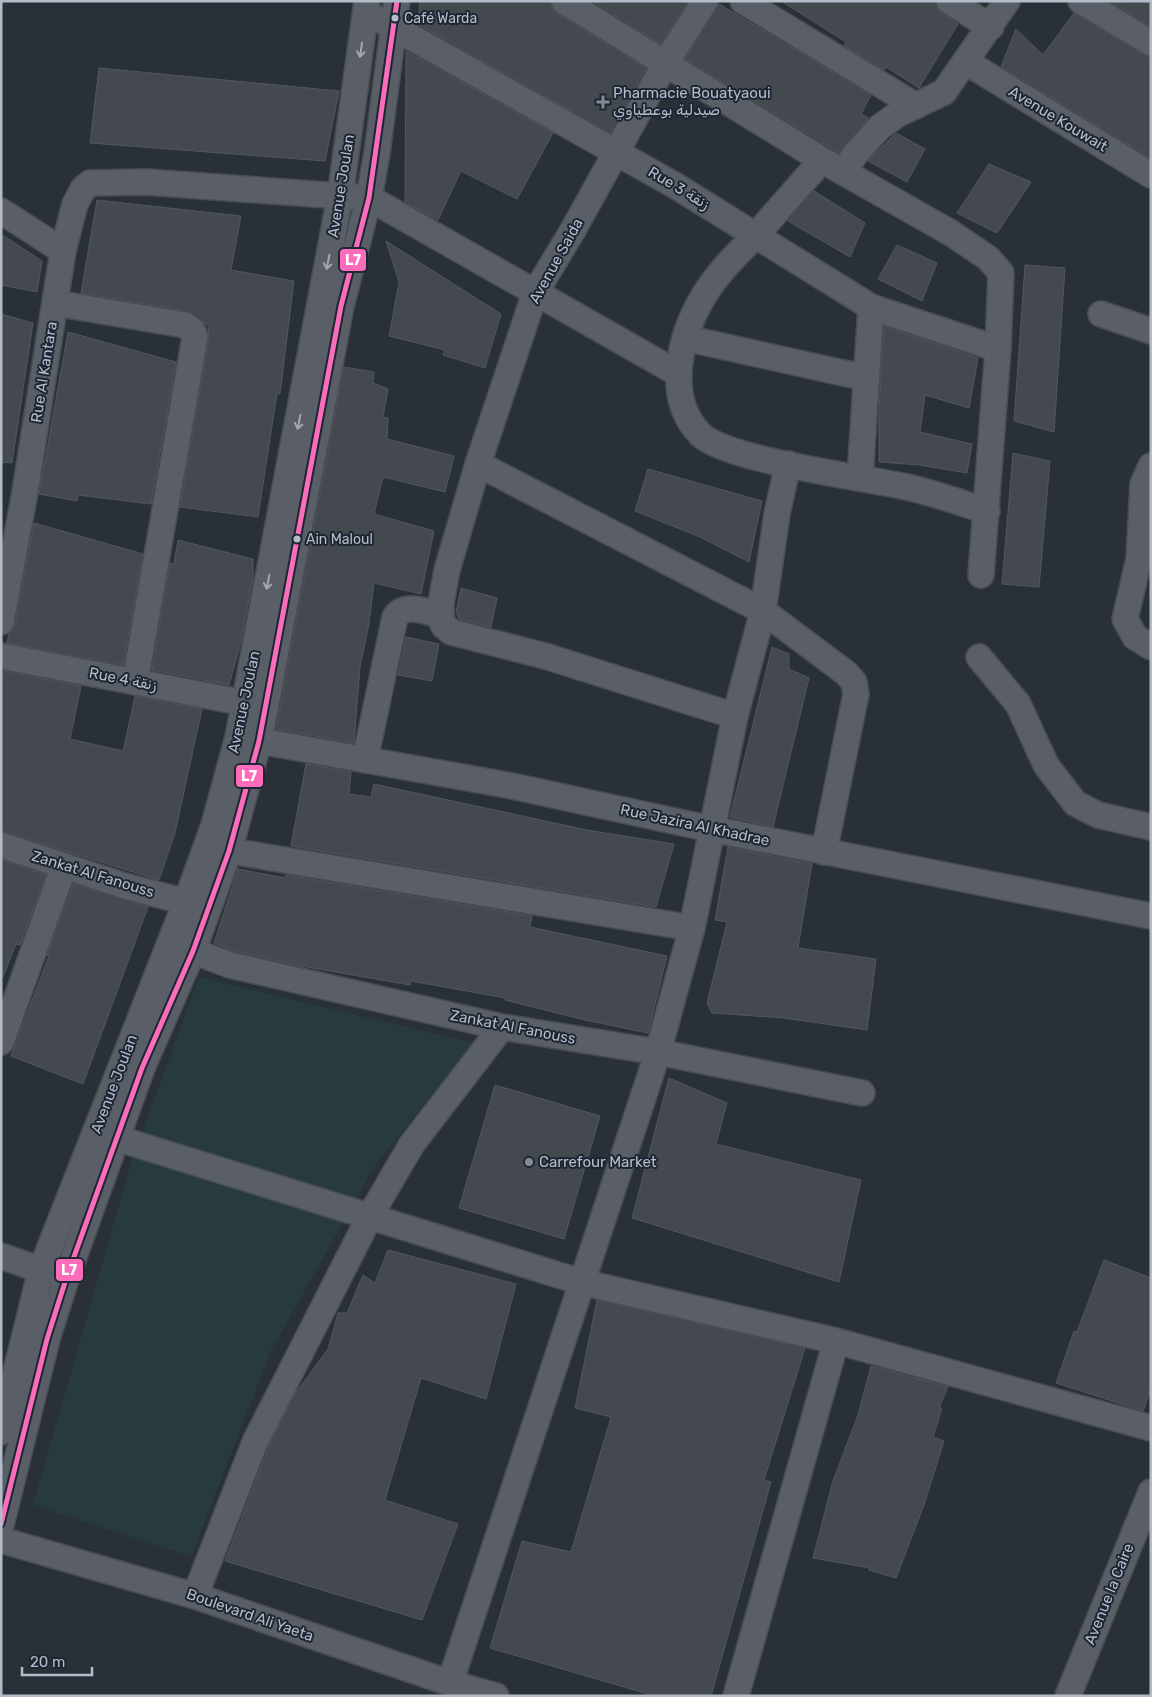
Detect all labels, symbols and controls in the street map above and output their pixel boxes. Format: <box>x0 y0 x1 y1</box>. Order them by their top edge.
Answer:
place label: Café Warda <box>404 10 477 27</box>
marker: Café Warda <box>390 13 400 23</box>
one-way arrow <box>355 41 365 57</box>
street label: Avenue Kouwait <box>1005 82 1111 156</box>
place label: Pharmacie Bouatyaoui صيدلية بوعطياوي <box>613 84 771 120</box>
marker: Pharmacie Bouatyaoui صيدلية بوعطياوي <box>597 96 609 108</box>
street label: Avenue Joulan <box>324 133 358 239</box>
street label: Rue 3 زنقة <box>645 163 713 213</box>
street label: Avenue Saida <box>525 215 587 307</box>
line badge: L7 <box>339 248 367 272</box>
text: L7 <box>345 252 361 269</box>
one-way arrow <box>323 254 333 270</box>
street label: Rue Al Kantara <box>27 320 61 424</box>
one-way arrow <box>293 413 303 429</box>
place label: Ain Maloul <box>306 531 373 548</box>
marker: Ain Maloul <box>292 534 302 544</box>
one-way arrow <box>263 573 273 589</box>
street label: Avenue Joulan <box>224 649 264 755</box>
street label: Rue 4 زنقة <box>88 664 159 694</box>
line badge: L7 <box>235 764 264 788</box>
text: L7 <box>241 768 257 785</box>
street label: Rue Jazira Al Khadrae <box>619 800 771 850</box>
street label: Zankat Al Fanouss <box>29 847 157 901</box>
street label: Zankat Al Fanouss <box>449 1006 578 1048</box>
street label: Avenue Joulan <box>87 1032 141 1136</box>
place label: Carrefour Market <box>539 1153 657 1171</box>
marker: Carrefour Market <box>523 1156 535 1168</box>
line badge: L7 <box>55 1258 84 1282</box>
text: L7 <box>61 1262 77 1279</box>
street label: Avenue la Caire <box>1080 1541 1138 1647</box>
street label: Boulevard Ali Yaeta <box>184 1585 316 1645</box>
scale bar <box>22 1644 92 1676</box>
text: 20 m <box>30 1653 65 1671</box>

